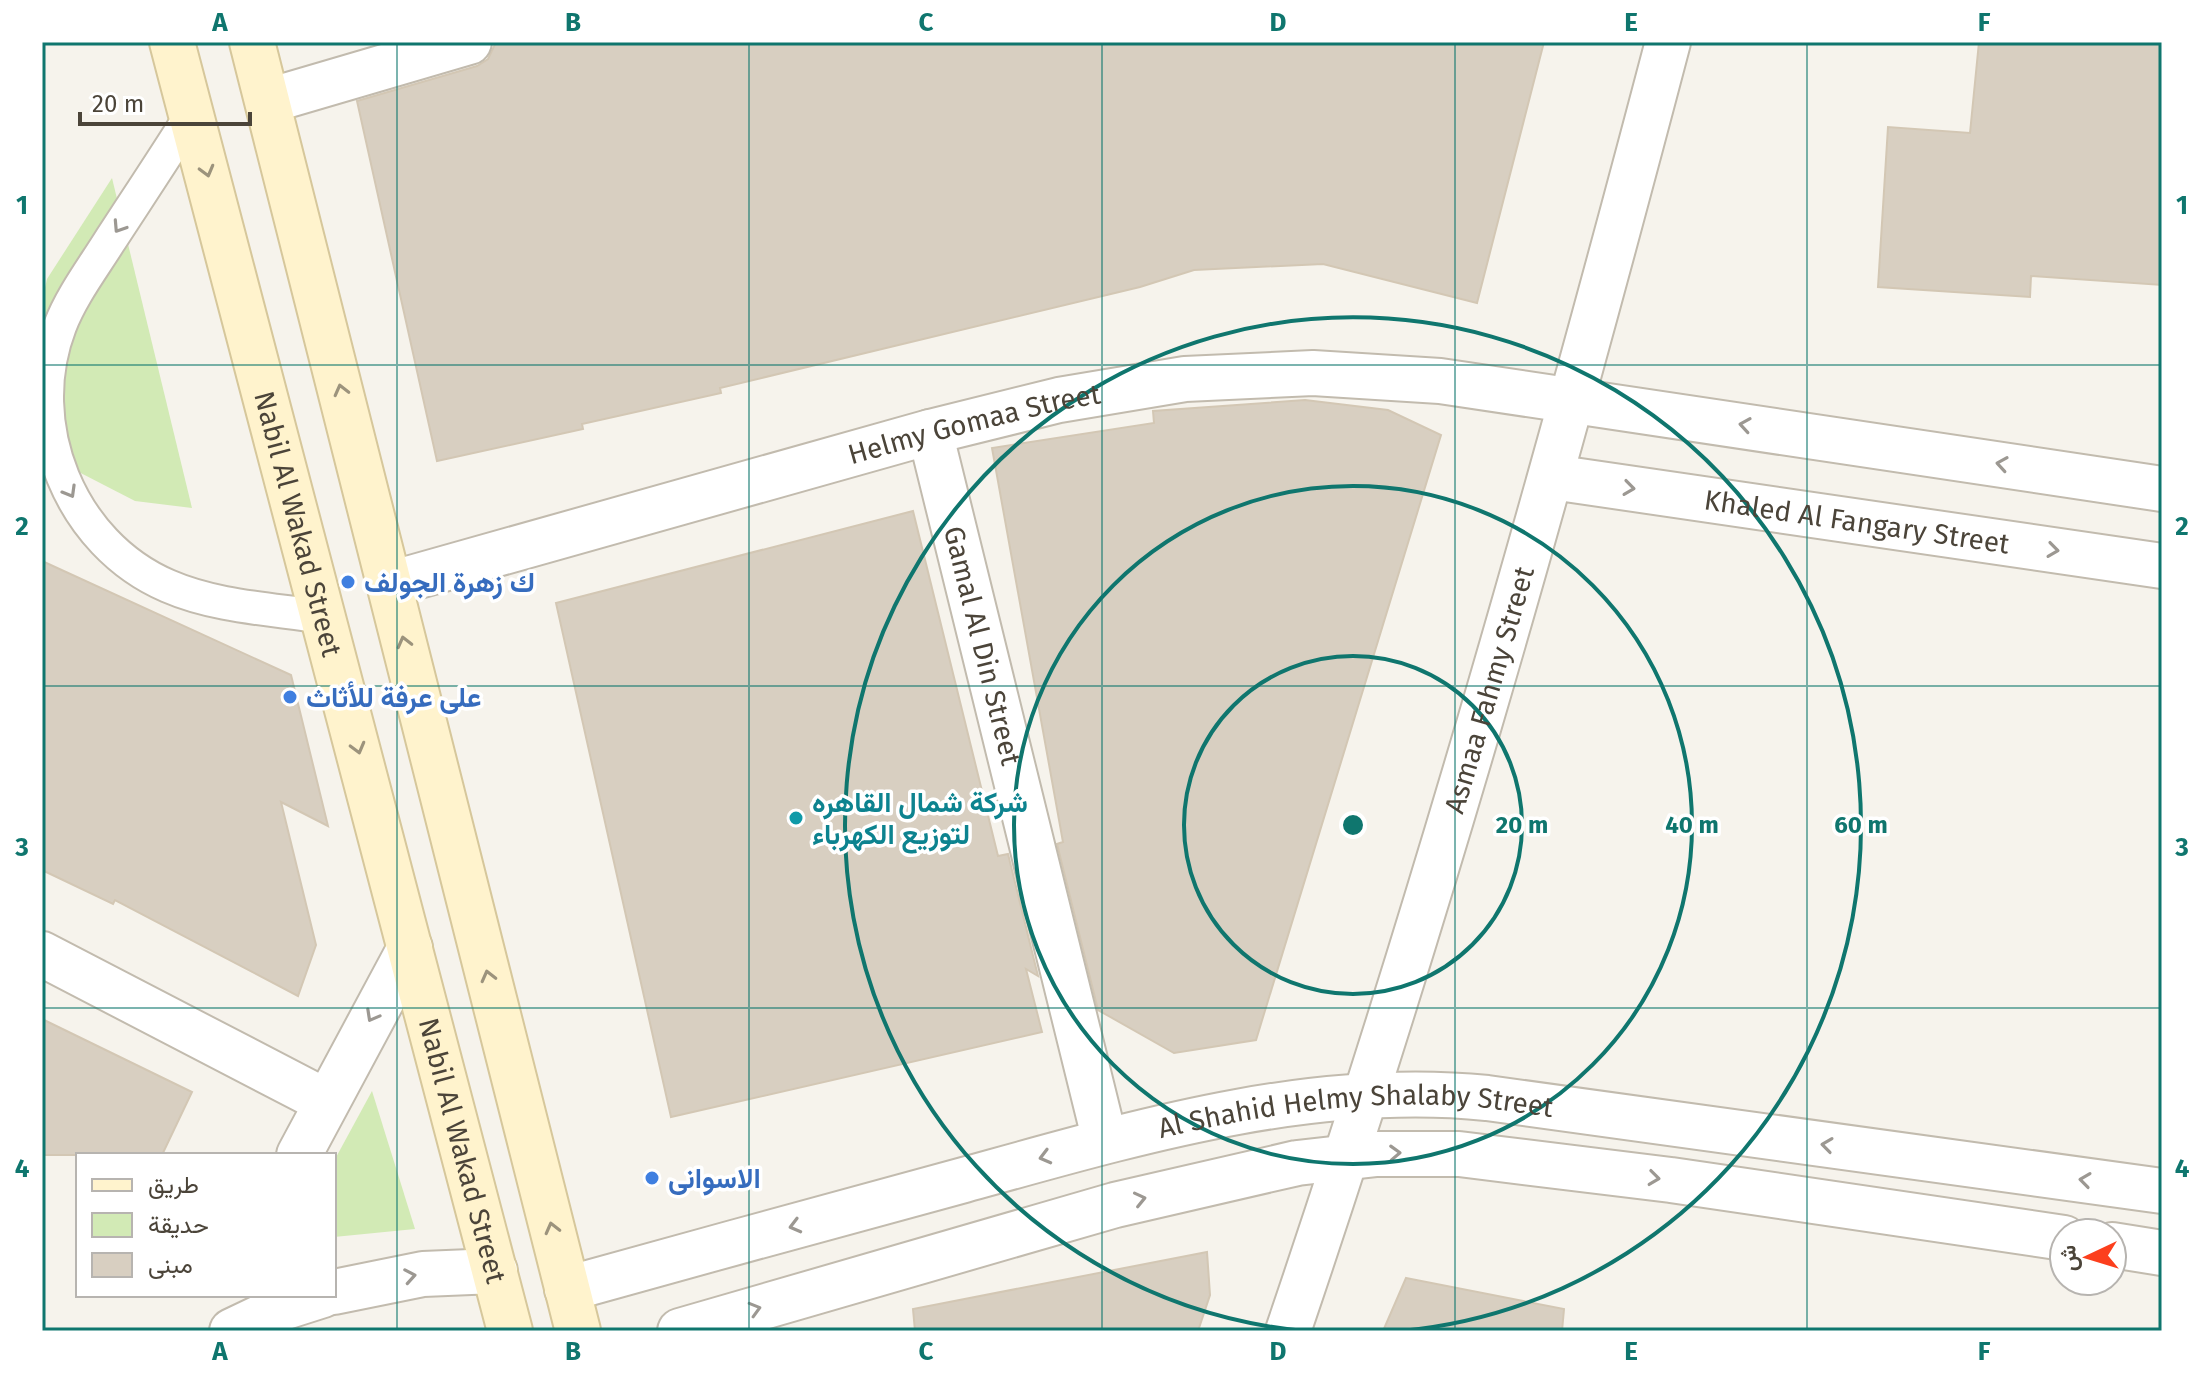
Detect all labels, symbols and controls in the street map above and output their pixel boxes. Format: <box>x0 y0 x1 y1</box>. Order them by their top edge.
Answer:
text: A <box>211 7 228 38</box>
text: B <box>565 7 581 38</box>
text: C <box>919 7 934 38</box>
text: D <box>1270 7 1287 38</box>
text: E <box>1624 7 1638 38</box>
text: F <box>1978 7 1991 38</box>
scale bar <box>80 76 250 126</box>
text: 20 m <box>92 90 144 118</box>
one-way arrow <box>198 164 215 178</box>
text: 1 <box>16 190 28 221</box>
text: 1 <box>2176 190 2188 221</box>
one-way arrow <box>114 218 129 232</box>
street label: Helmy Gomaa Street <box>844 377 1104 471</box>
one-way arrow <box>333 384 350 398</box>
street label: Nabil Al Wakad Street <box>248 387 349 661</box>
one-way arrow <box>1738 418 1752 435</box>
one-way arrow <box>1995 457 2009 474</box>
one-way arrow <box>1623 479 1636 496</box>
one-way arrow <box>60 483 76 498</box>
street label: Khaled Al Fangary Street <box>1702 483 2012 560</box>
text: 2 <box>15 511 29 542</box>
text: 2 <box>2175 511 2189 542</box>
street label: Gamal Al Din Street <box>937 523 1028 769</box>
one-way arrow <box>2046 541 2060 558</box>
street label: Asmaa Fahmy Street <box>1437 562 1541 817</box>
place label: ك زهرة الجولف <box>364 566 535 600</box>
marker: ك زهرة الجولف <box>339 573 357 591</box>
one-way arrow <box>397 636 414 650</box>
place label: على عرفة للأثاث <box>306 681 481 715</box>
marker: على عرفة للأثاث <box>281 688 299 706</box>
one-way arrow <box>348 741 365 755</box>
place label: شركة شمال القاهره لتوزيع الكهرباء <box>812 786 1028 854</box>
marker: شركة شمال القاهره لتوزيع الكهرباء <box>787 809 805 827</box>
centre of rings <box>1339 811 1367 839</box>
text: 20 m <box>1496 811 1548 839</box>
text: 40 m <box>1665 811 1719 839</box>
text: 60 m <box>1834 811 1888 839</box>
text: 3 <box>14 832 29 863</box>
text: 3 <box>2174 832 2189 863</box>
one-way arrow <box>481 970 498 984</box>
one-way arrow <box>367 1008 382 1022</box>
street label: Nabil Al Wakad Street <box>412 1014 513 1288</box>
street label: Al Shahid Helmy Shalaby Street <box>1155 1078 1556 1145</box>
one-way arrow <box>1820 1137 1834 1154</box>
one-way arrow <box>1389 1145 1402 1162</box>
one-way arrow <box>1039 1148 1053 1164</box>
text: 4 <box>15 1153 30 1184</box>
legend <box>76 1153 336 1297</box>
text: 4 <box>2175 1153 2190 1184</box>
place label: الاسوانى <box>668 1162 761 1196</box>
marker: الاسوانى <box>643 1169 661 1187</box>
one-way arrow <box>1648 1169 1661 1186</box>
text: طريق <box>148 1171 199 1200</box>
one-way arrow <box>2078 1172 2092 1189</box>
one-way arrow <box>1132 1191 1146 1208</box>
text: حديقة <box>148 1211 209 1239</box>
one-way arrow <box>788 1217 802 1233</box>
north arrow <box>2048 1217 2128 1297</box>
one-way arrow <box>544 1222 561 1236</box>
text: ش <box>2054 1244 2083 1272</box>
text: مبنى <box>148 1251 193 1279</box>
one-way arrow <box>404 1268 417 1285</box>
one-way arrow <box>748 1302 762 1318</box>
text: A <box>211 1336 228 1367</box>
text: B <box>565 1336 581 1367</box>
text: C <box>919 1336 934 1367</box>
text: D <box>1270 1336 1287 1367</box>
text: E <box>1624 1336 1638 1367</box>
text: F <box>1978 1336 1991 1367</box>

